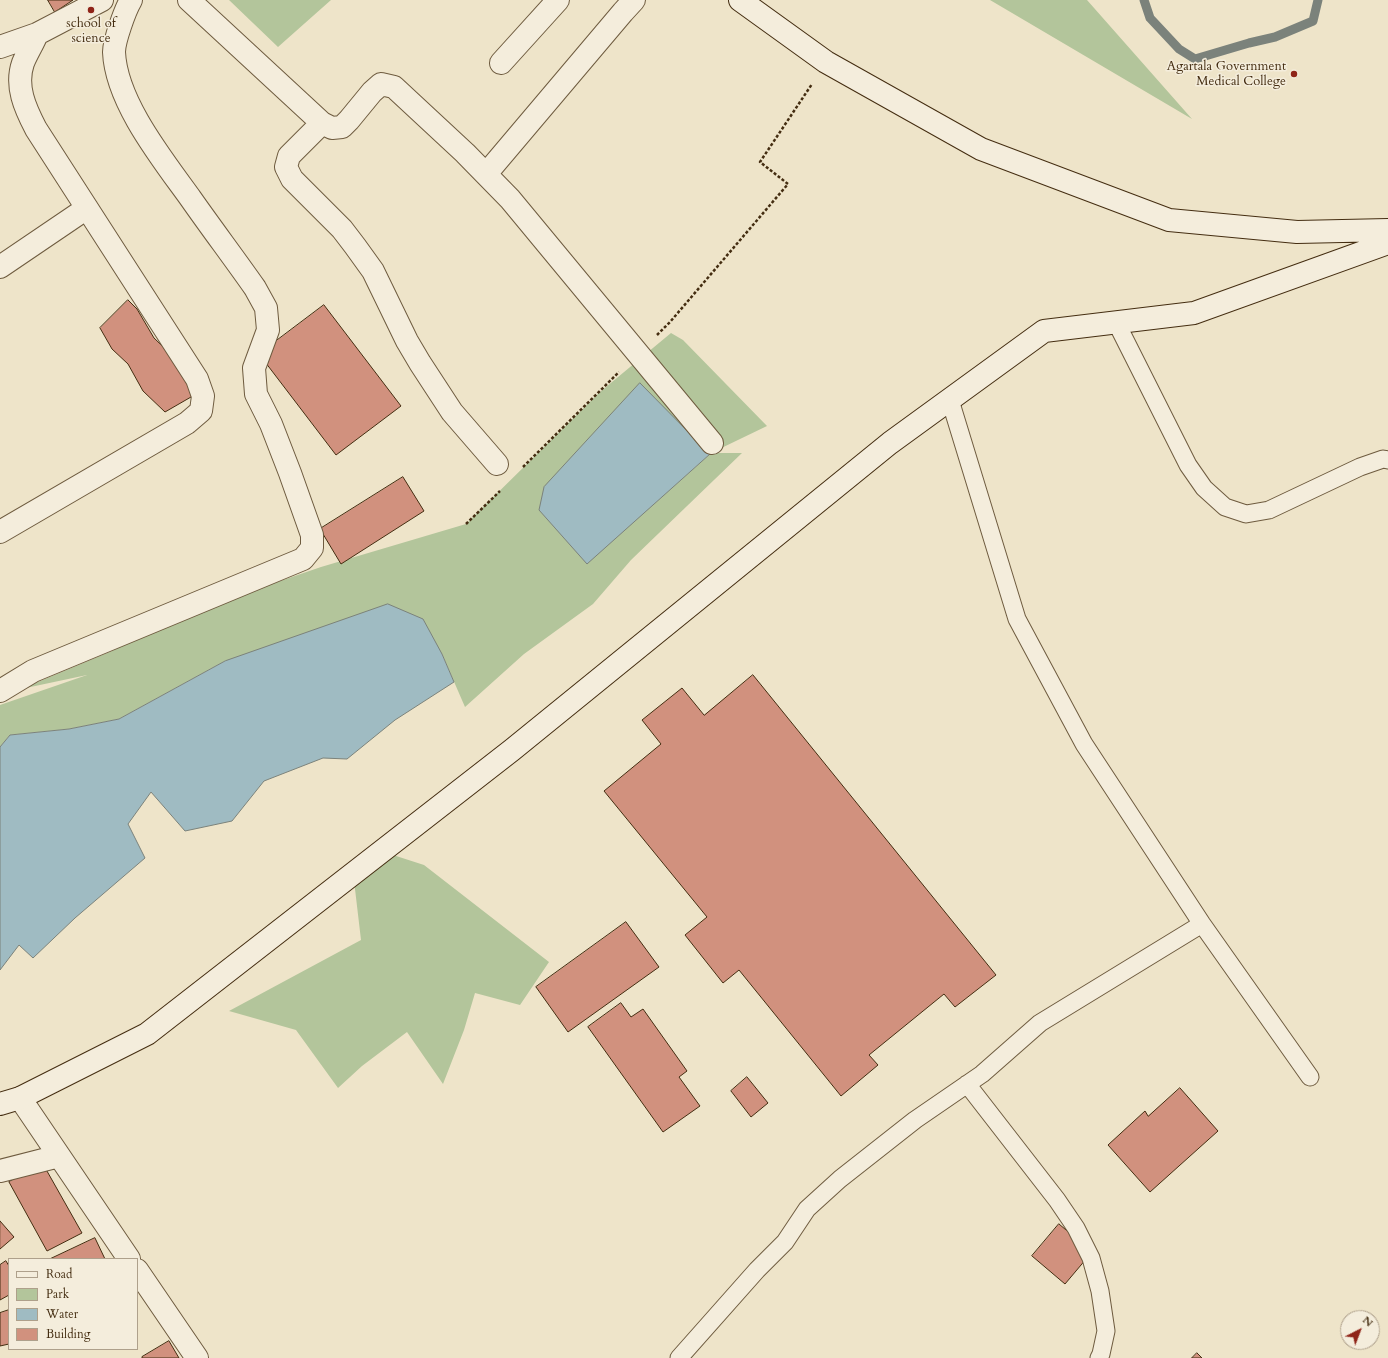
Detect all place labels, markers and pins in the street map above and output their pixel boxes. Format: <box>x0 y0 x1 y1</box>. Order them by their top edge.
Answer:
marker: school of science <box>86 5 96 15</box>
place label: school of science <box>66 16 116 47</box>
place label: Agartala Government Medical College <box>1167 59 1286 90</box>
marker: Agartala Government Medical College <box>1289 69 1299 79</box>

